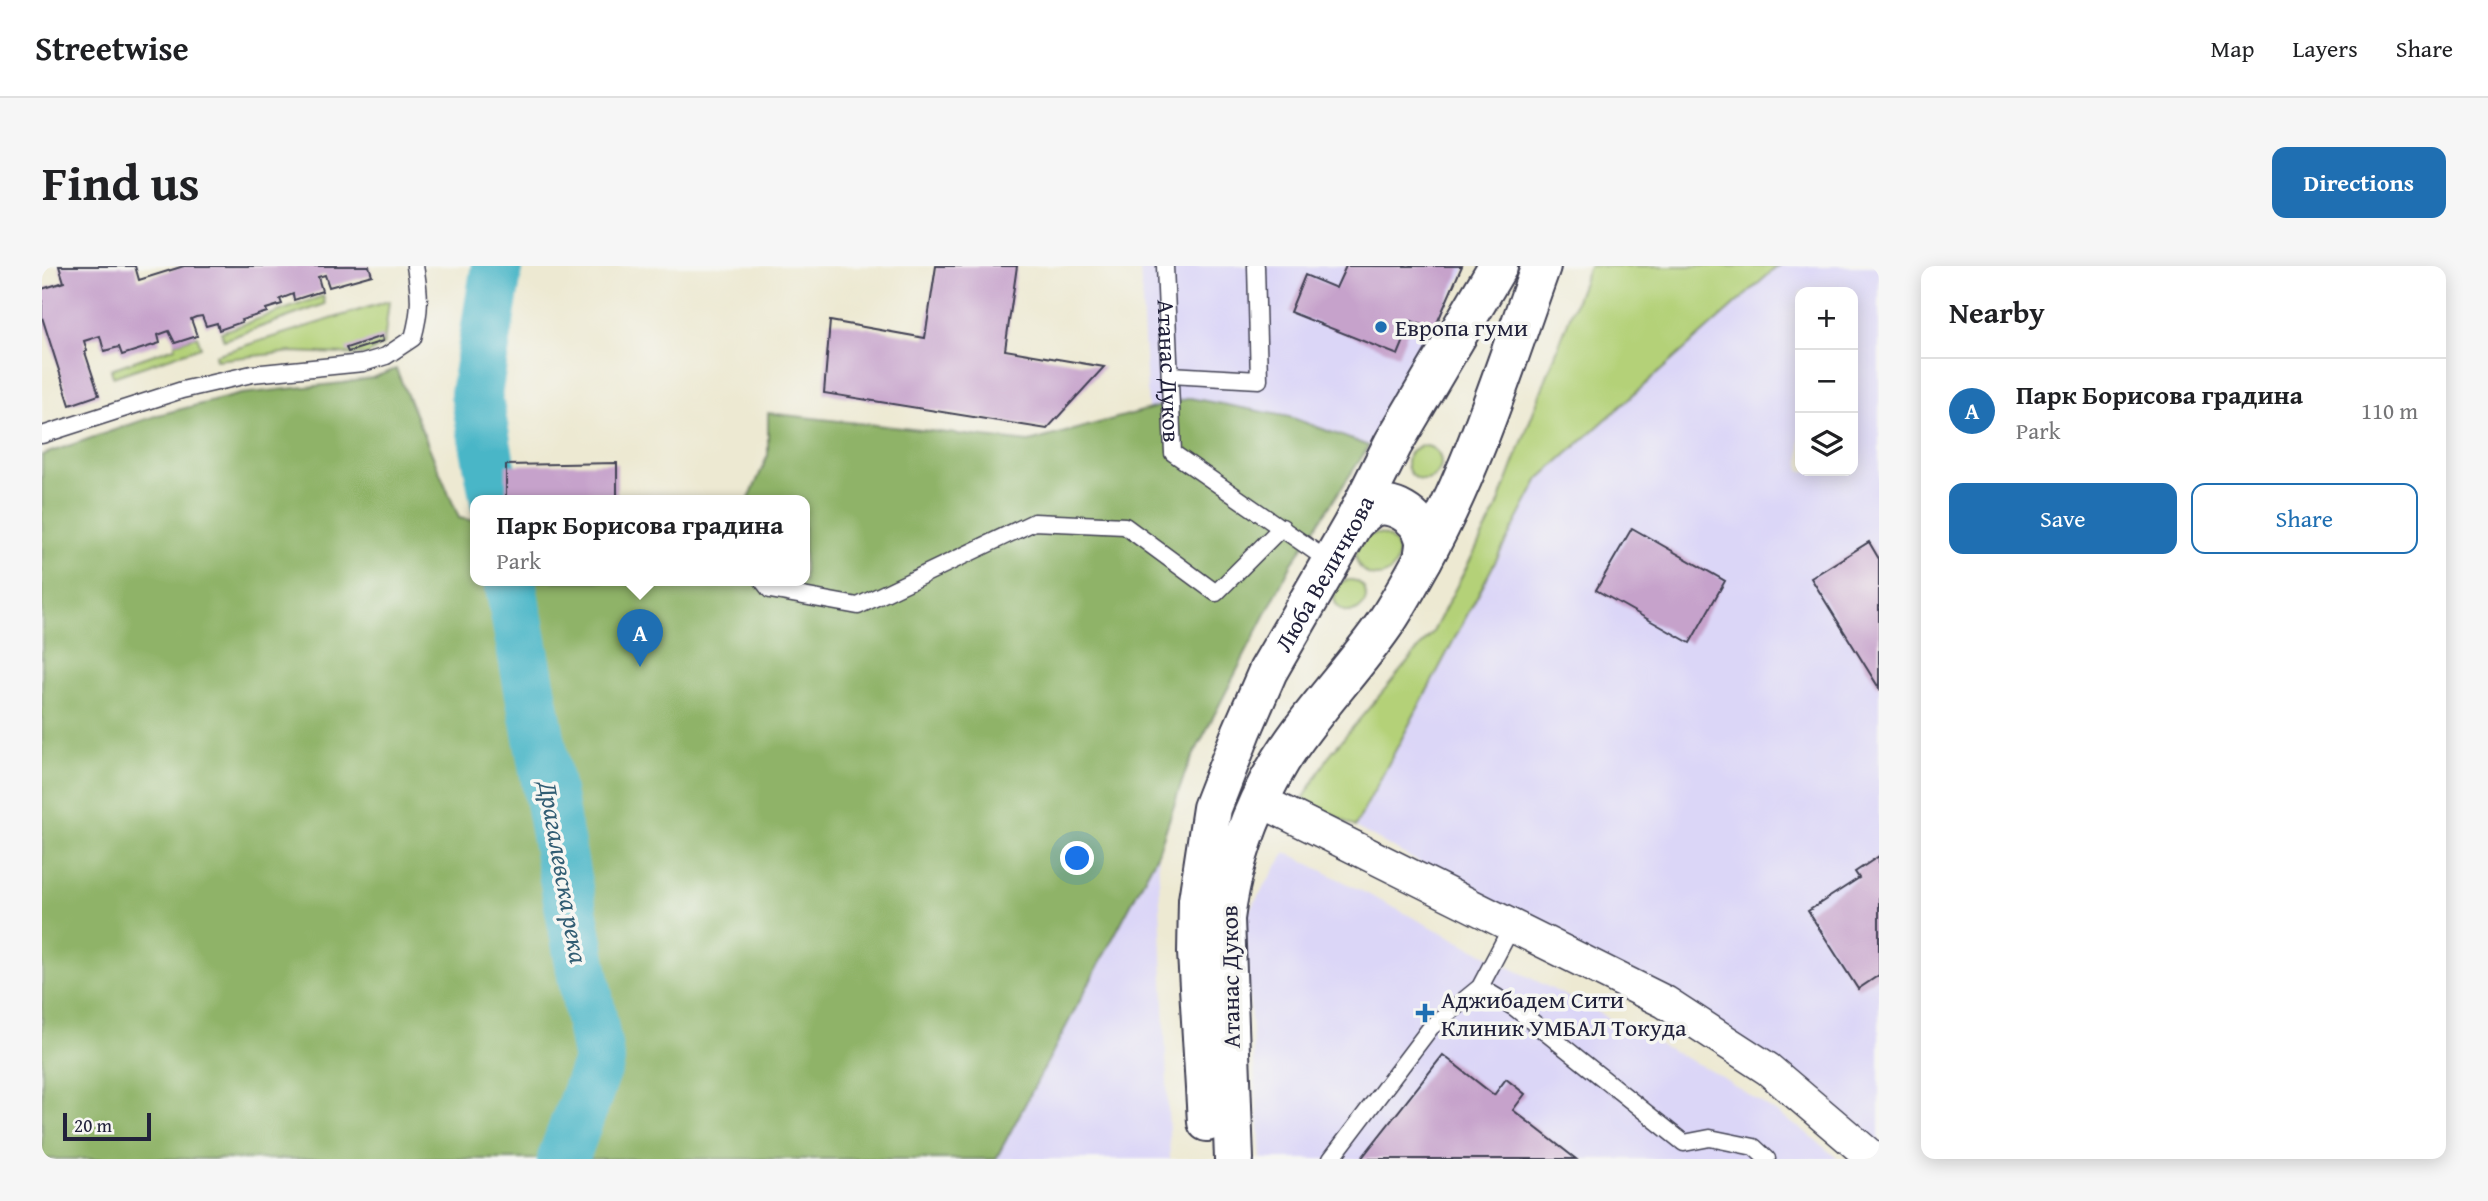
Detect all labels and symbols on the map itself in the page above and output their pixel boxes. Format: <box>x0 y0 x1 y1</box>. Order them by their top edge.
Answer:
street label: Атанас Дуков <box>1149 299 1190 443</box>
place label: Европа гуми <box>1395 310 1528 345</box>
marker: Европа гуми <box>1373 319 1389 335</box>
street label: Люба Величкова <box>1265 489 1382 658</box>
pin: A <box>617 609 663 667</box>
water label: Драгалевска река <box>528 776 599 966</box>
your location <box>1060 841 1094 875</box>
street label: Атанас Дуков <box>1211 905 1249 1049</box>
place label: Аджибадем Сити Клиник УМБАЛ Токуда <box>1441 982 1687 1045</box>
marker: Аджибадем Сити Клиник УМБАЛ Токуда <box>1415 1003 1435 1023</box>
scale bar <box>63 1110 150 1142</box>

